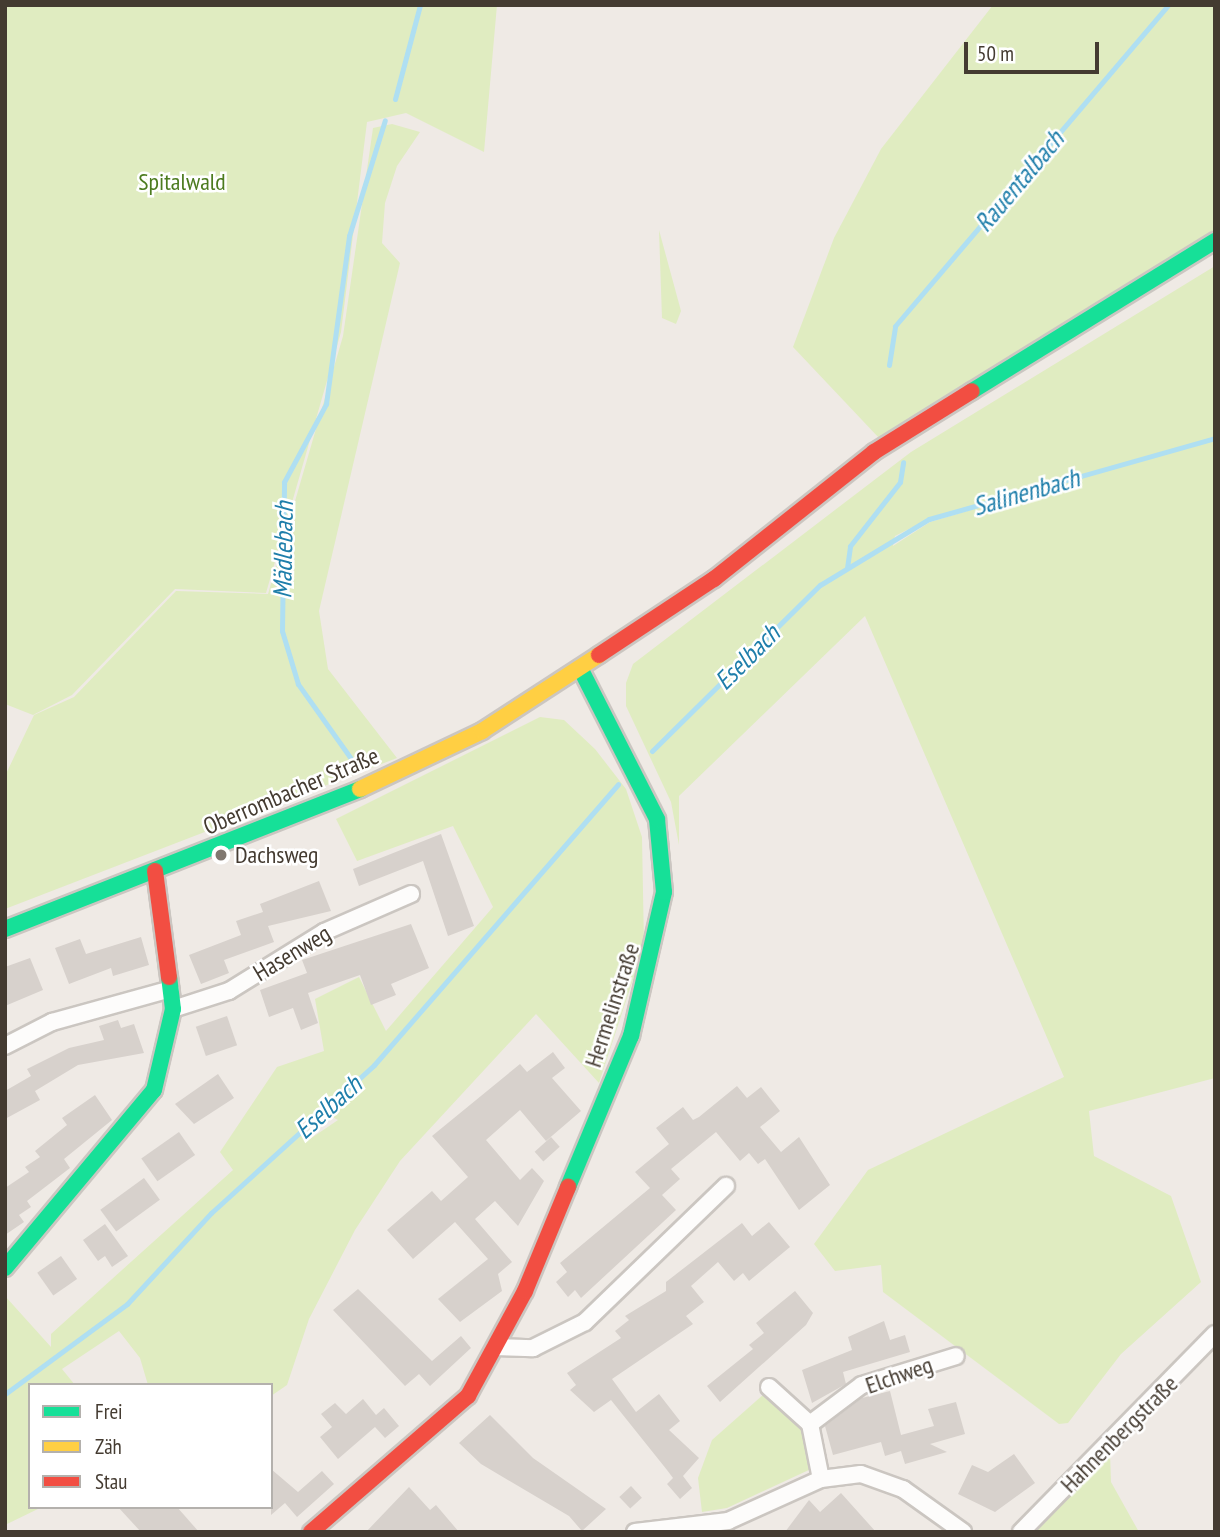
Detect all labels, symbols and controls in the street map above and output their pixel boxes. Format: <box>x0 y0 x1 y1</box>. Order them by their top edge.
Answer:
scale bar <box>968 28 1103 72</box>
text: 50 m <box>977 40 1014 67</box>
water label: Rauentalbach <box>968 124 1070 238</box>
park label: Spitalwald <box>138 168 226 196</box>
water label: Salinenbach <box>969 462 1083 522</box>
water label: Mädlebach <box>267 501 299 599</box>
water label: Eselbach <box>708 618 786 696</box>
street label: Oberrombacher Straße <box>199 741 383 841</box>
place label: Dachsweg <box>235 841 318 869</box>
marker: Dachsweg <box>213 847 229 863</box>
street label: Hasenweg <box>248 919 336 987</box>
street label: Hermelinstraße <box>578 939 646 1071</box>
water label: Eselbach <box>288 1069 368 1145</box>
street label: Elchweg <box>862 1350 936 1400</box>
street label: Hahnenbergstraße <box>1054 1369 1184 1499</box>
legend <box>28 1383 273 1509</box>
text: Frei <box>95 1398 123 1425</box>
text: Zäh <box>95 1433 122 1460</box>
text: Stau <box>95 1468 127 1495</box>

